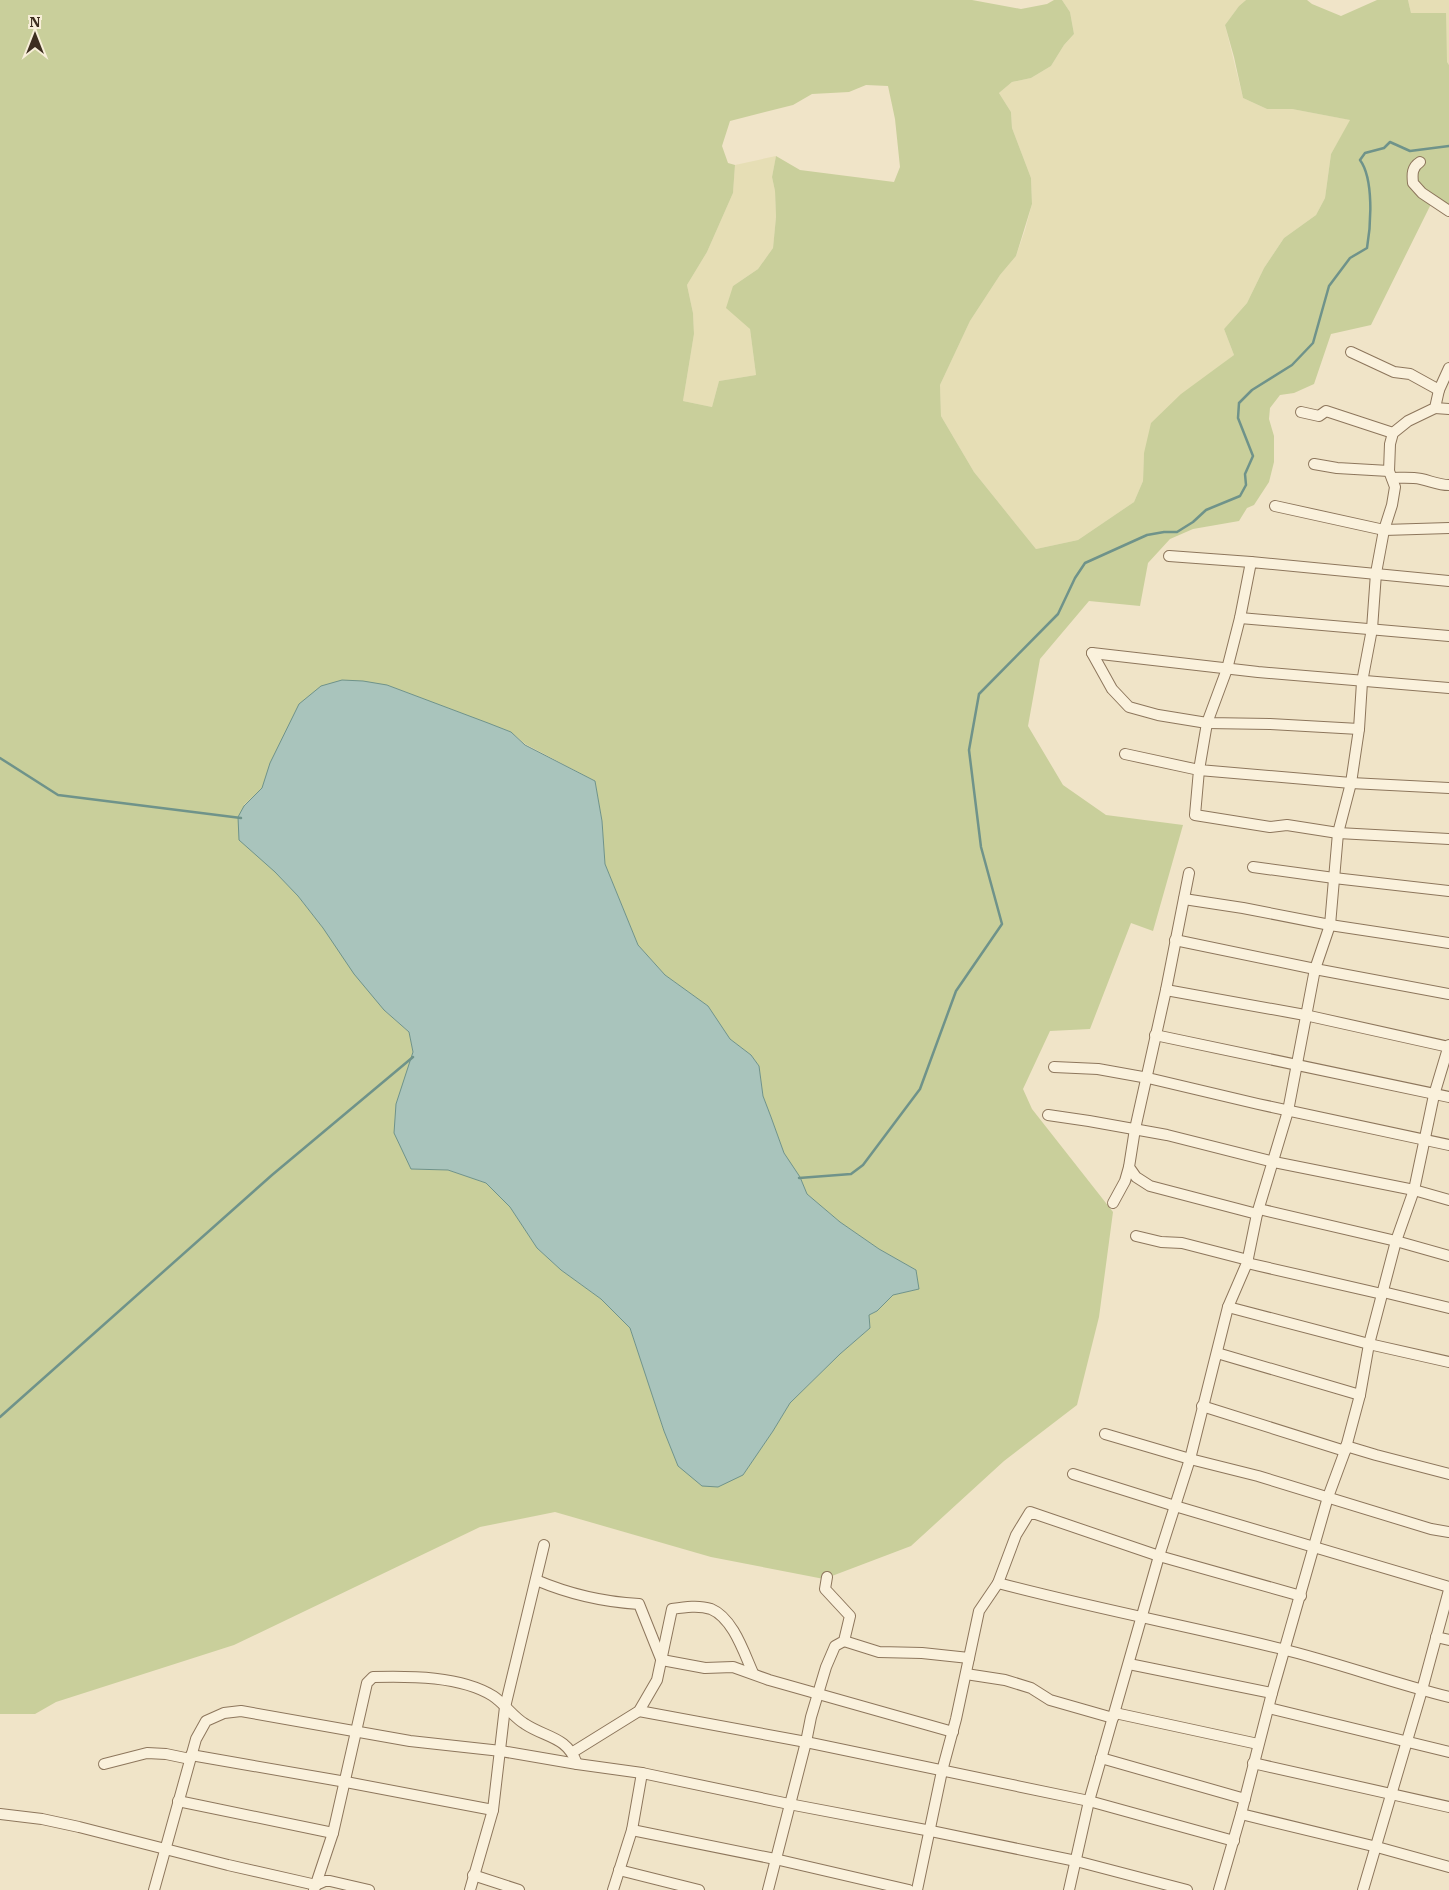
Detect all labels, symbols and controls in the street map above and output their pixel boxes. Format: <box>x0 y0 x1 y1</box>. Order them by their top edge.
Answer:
north arrow <box>10 10 60 60</box>
text: N <box>29 13 41 31</box>

